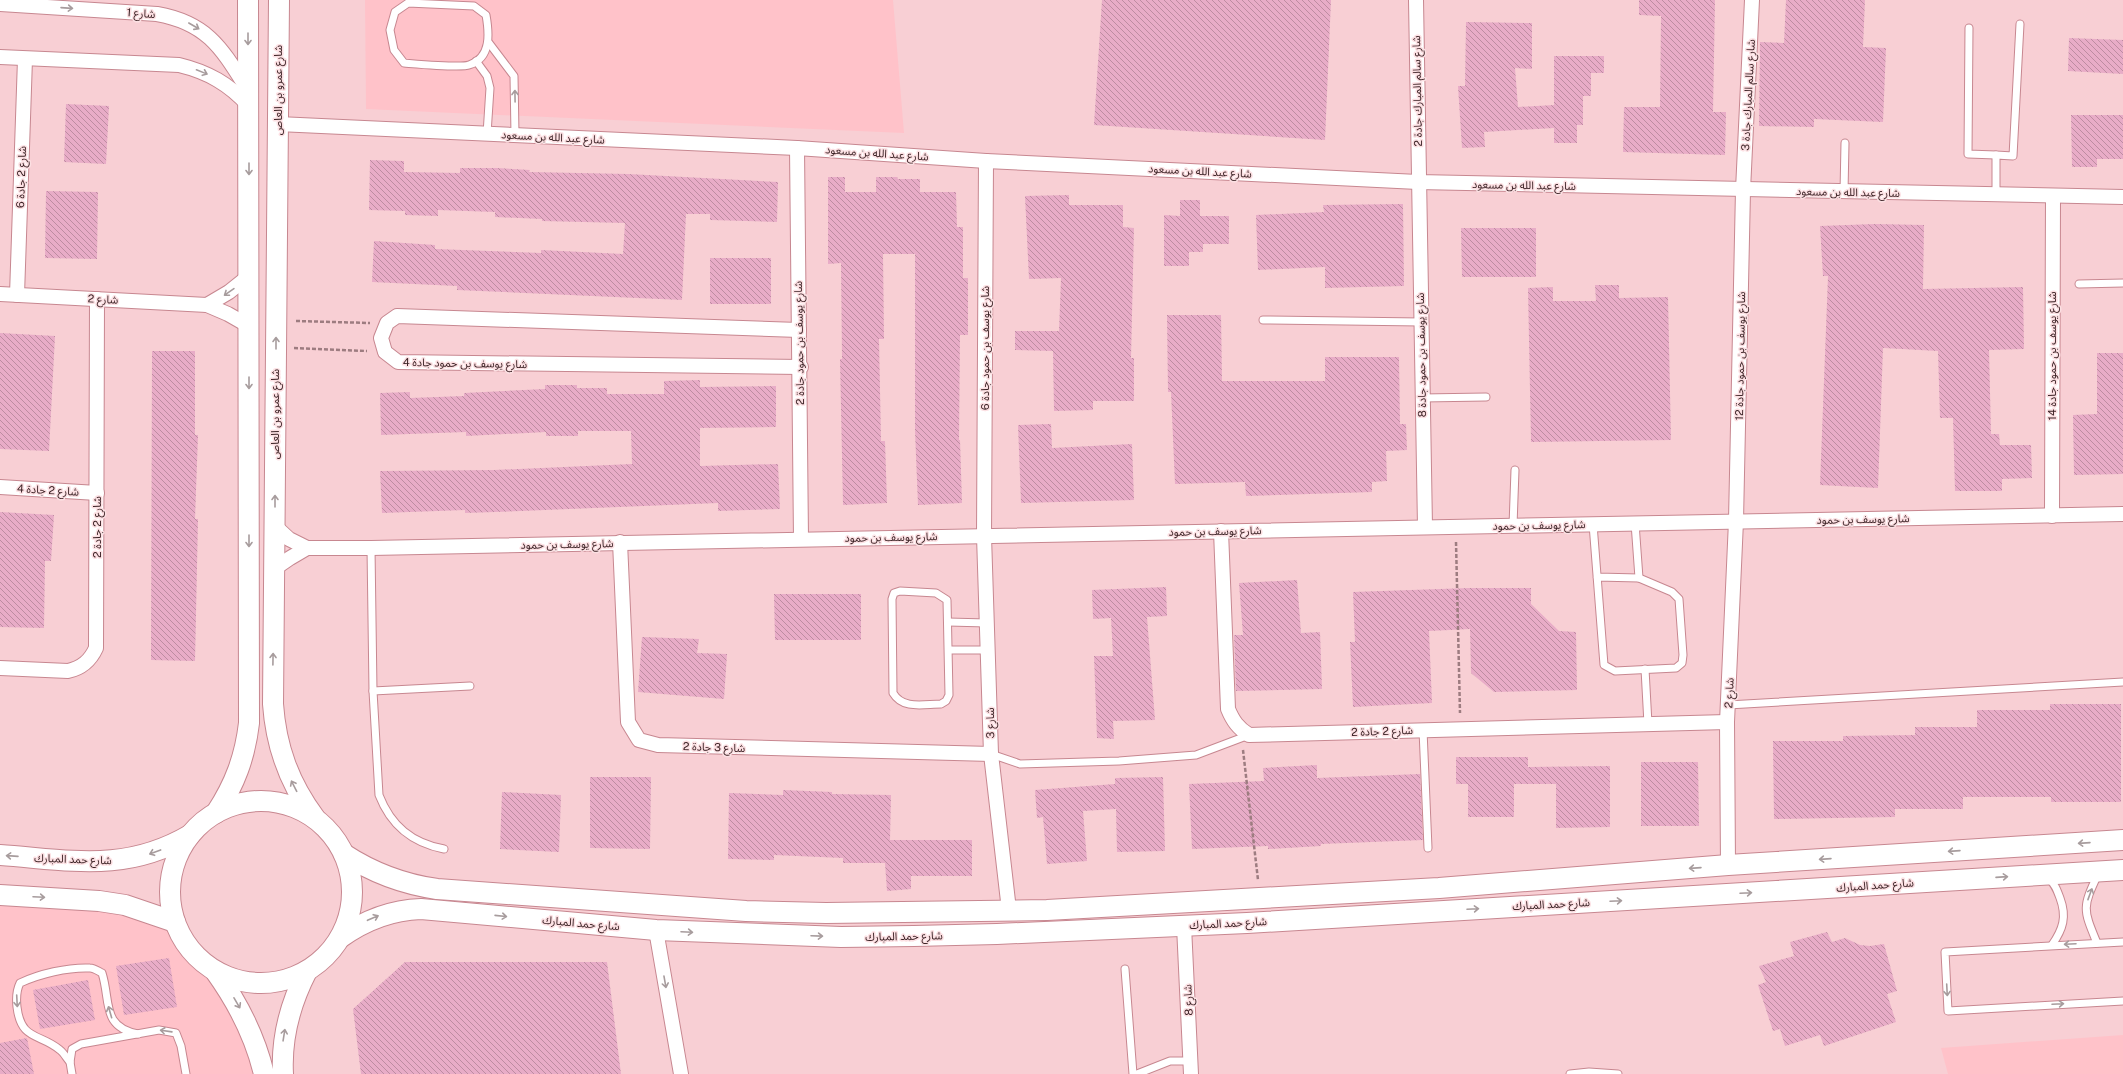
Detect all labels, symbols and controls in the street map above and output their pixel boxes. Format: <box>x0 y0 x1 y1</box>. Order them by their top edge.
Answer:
one-way arrow <box>60 4 73 12</box>
street label: شارع 1 <box>126 6 156 22</box>
one-way arrow <box>188 22 200 30</box>
one-way arrow <box>244 32 252 45</box>
street label: شارع سالم المبارك جادة 2 <box>1410 35 1427 147</box>
street label: شارع سالم المبارك جادة 3 <box>1739 39 1760 151</box>
street label: شارع عمرو بن العاص <box>272 44 286 135</box>
one-way arrow <box>196 69 208 76</box>
one-way arrow <box>511 90 518 103</box>
street label: شارع عبد الله بن مسعود <box>501 128 605 148</box>
street label: شارع عبد الله بن مسعود <box>825 143 930 165</box>
street label: شارع 2 جادة 6 <box>14 145 30 208</box>
one-way arrow <box>245 162 253 175</box>
street label: شارع عبد الله بن مسعود <box>1148 162 1252 182</box>
street label: شارع عبد الله بن مسعود <box>1472 178 1576 194</box>
street label: شارع عبد الله بن مسعود <box>1796 185 1900 201</box>
street label: شارع يوسف بن حمود جادة 2 <box>792 280 808 405</box>
street label: شارع يوسف بن حمود جادة 6 <box>979 285 993 410</box>
one-way arrow <box>223 288 234 296</box>
street label: شارع يوسف بن حمود جادة 12 <box>1733 291 1749 420</box>
street label: شارع يوسف بن حمود جادة 14 <box>2046 291 2060 421</box>
street label: شارع 2 <box>87 292 119 308</box>
street label: شارع يوسف بن حمود جادة 8 <box>1414 292 1430 417</box>
one-way arrow <box>272 337 280 350</box>
street label: شارع يوسف بن حمود جادة 4 <box>403 356 528 372</box>
street label: شارع عمرو بن العاص <box>269 368 283 459</box>
one-way arrow <box>245 376 253 389</box>
street label: شارع 2 جادة 4 <box>16 482 80 500</box>
one-way arrow <box>271 495 279 508</box>
street label: شارع 2 جادة 2 <box>91 496 105 558</box>
street label: شارع يوسف بن حمود <box>1816 512 1910 528</box>
street label: شارع يوسف بن حمود <box>1492 518 1586 534</box>
street label: شارع يوسف بن حمود <box>1168 524 1262 540</box>
street label: شارع يوسف بن حمود <box>844 530 938 546</box>
one-way arrow <box>245 534 253 547</box>
street label: شارع يوسف بن حمود <box>520 537 614 553</box>
one-way arrow <box>269 653 277 666</box>
street label: شارع 2 <box>1722 677 1738 709</box>
street label: شارع 3 <box>984 707 998 739</box>
street label: شارع 2 جادة 2 <box>1351 724 1414 740</box>
street label: شارع 3 جادة 2 <box>683 740 746 756</box>
one-way arrow <box>289 780 297 792</box>
one-way arrow <box>2078 839 2091 846</box>
one-way arrow <box>1948 847 1961 854</box>
one-way arrow <box>149 849 161 857</box>
one-way arrow <box>6 852 19 859</box>
street label: شارع حمد المبارك <box>34 852 112 868</box>
one-way arrow <box>1819 855 1832 863</box>
one-way arrow <box>1689 864 1702 871</box>
one-way arrow <box>1995 873 2008 880</box>
street label: شارع حمد المبارك <box>1836 876 1915 896</box>
one-way arrow <box>2086 888 2094 900</box>
one-way arrow <box>1739 889 1752 897</box>
one-way arrow <box>32 894 45 901</box>
street label: شارع حمد المبارك <box>1512 896 1591 914</box>
one-way arrow <box>1609 897 1622 904</box>
one-way arrow <box>1466 905 1479 913</box>
one-way arrow <box>494 912 507 920</box>
one-way arrow <box>367 914 379 922</box>
street label: شارع حمد المبارك <box>542 914 621 934</box>
street label: شارع حمد المبارك <box>1189 915 1268 933</box>
one-way arrow <box>680 928 693 935</box>
street label: شارع حمد المبارك <box>865 929 943 945</box>
one-way arrow <box>810 933 823 940</box>
one-way arrow <box>2064 941 2077 948</box>
one-way arrow <box>662 975 670 988</box>
one-way arrow <box>1943 983 1951 996</box>
street label: شارع 8 <box>1181 984 1197 1016</box>
one-way arrow <box>13 994 21 1007</box>
one-way arrow <box>233 997 241 1009</box>
one-way arrow <box>2051 1001 2064 1008</box>
one-way arrow <box>106 1005 113 1018</box>
one-way arrow <box>159 1027 172 1035</box>
one-way arrow <box>280 1029 288 1042</box>

